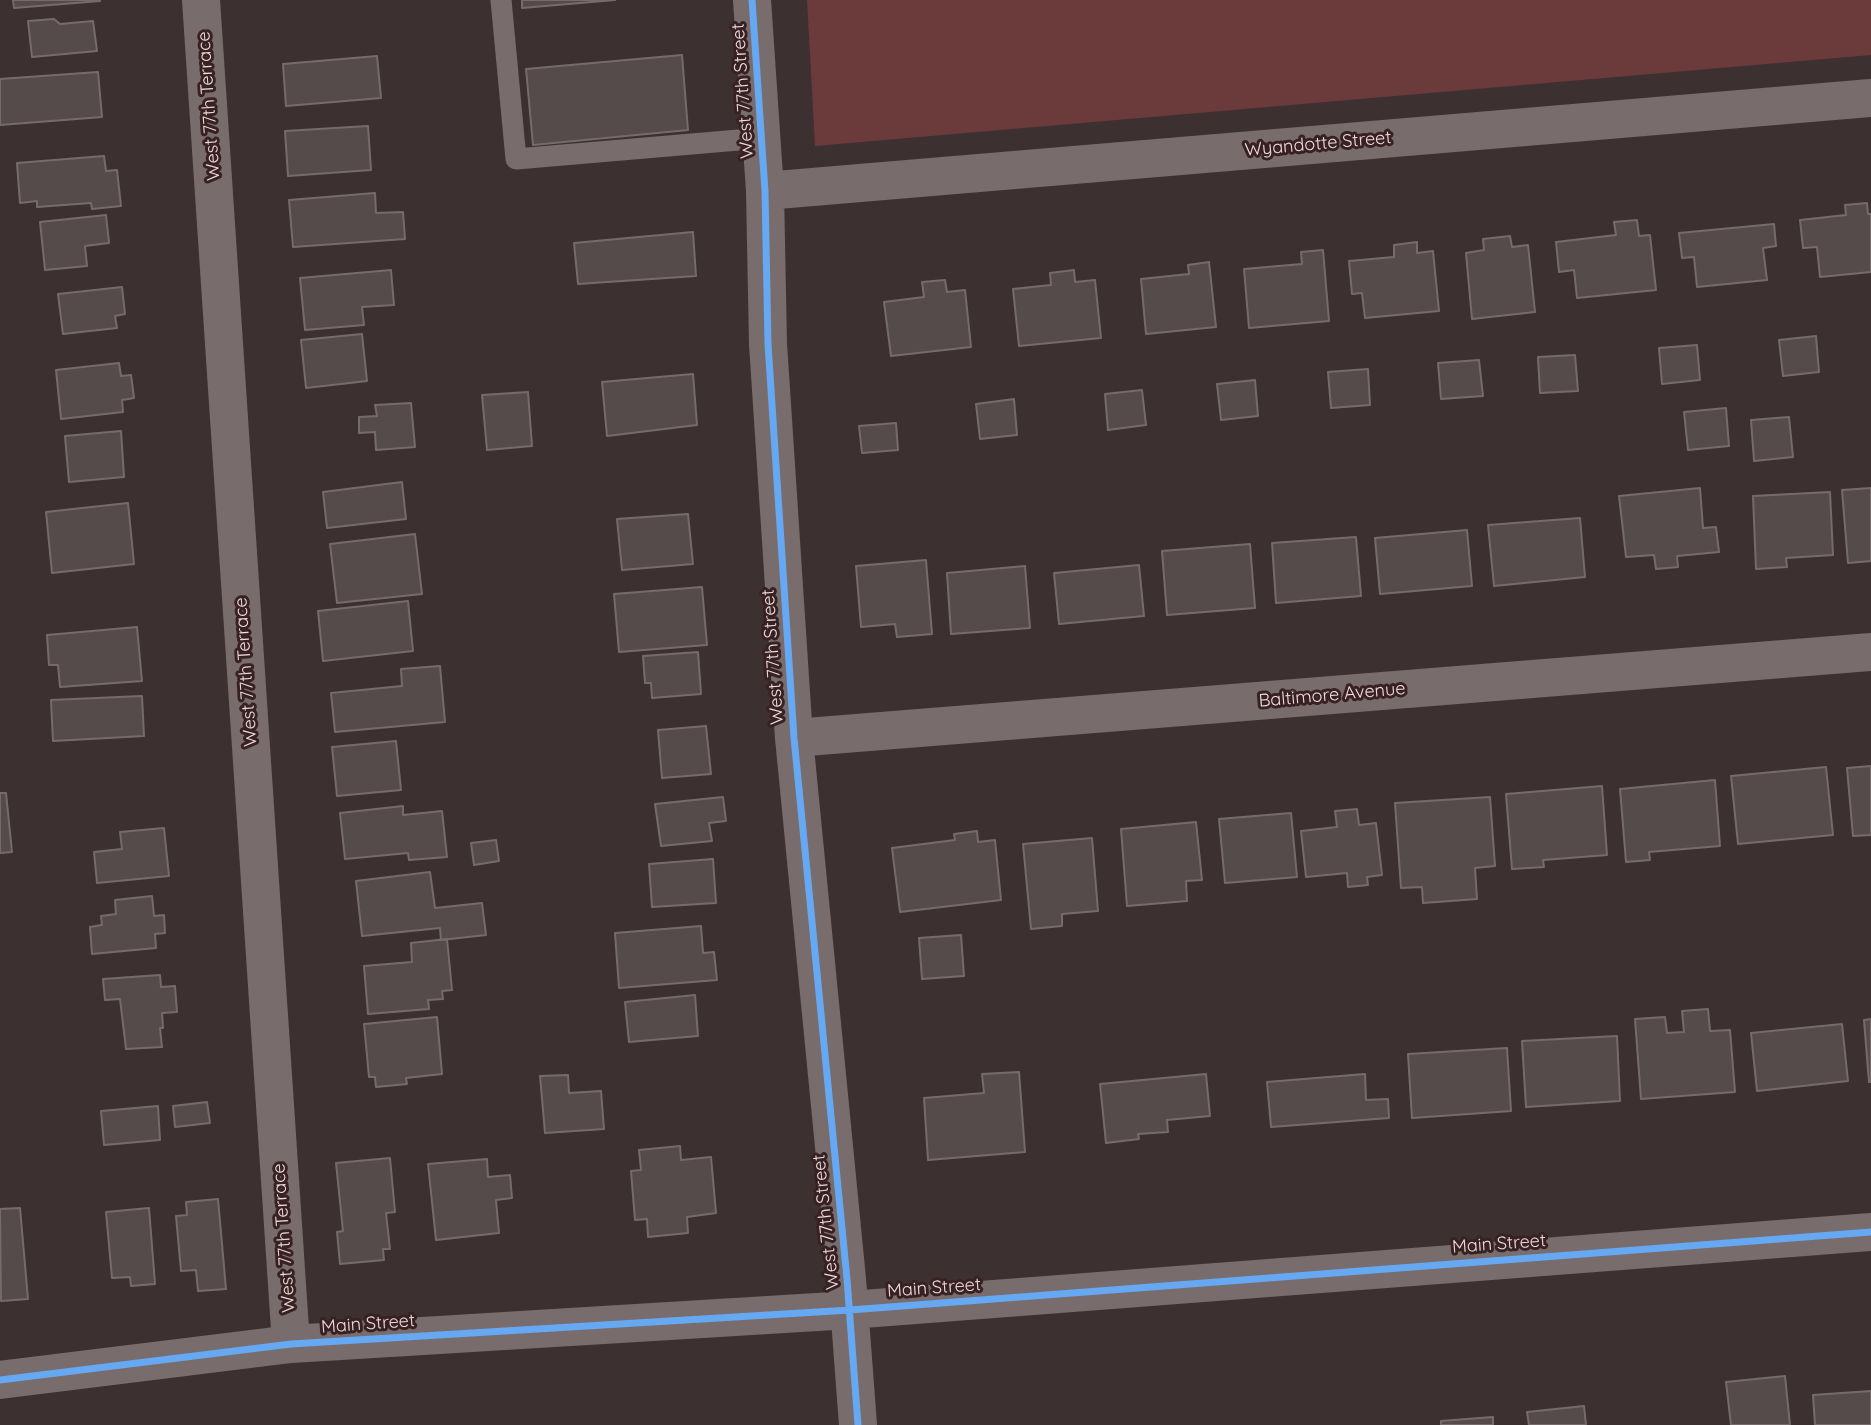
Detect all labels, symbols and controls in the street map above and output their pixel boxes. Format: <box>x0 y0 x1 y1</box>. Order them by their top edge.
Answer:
street label: West 77th Street <box>727 23 759 159</box>
street label: West 77th Terrace <box>193 31 225 181</box>
street label: Wyandotte Street <box>1244 127 1392 161</box>
street label: West 77th Street <box>757 589 789 725</box>
street label: West 77th Terrace <box>230 597 262 747</box>
street label: Baltimore Avenue <box>1258 678 1406 712</box>
street label: West 77th Street <box>808 1153 844 1291</box>
street label: West 77th Terrace <box>268 1163 300 1313</box>
street label: Main Street <box>1451 1230 1547 1258</box>
street label: Main Street <box>886 1274 982 1302</box>
street label: Main Street <box>320 1310 416 1338</box>

